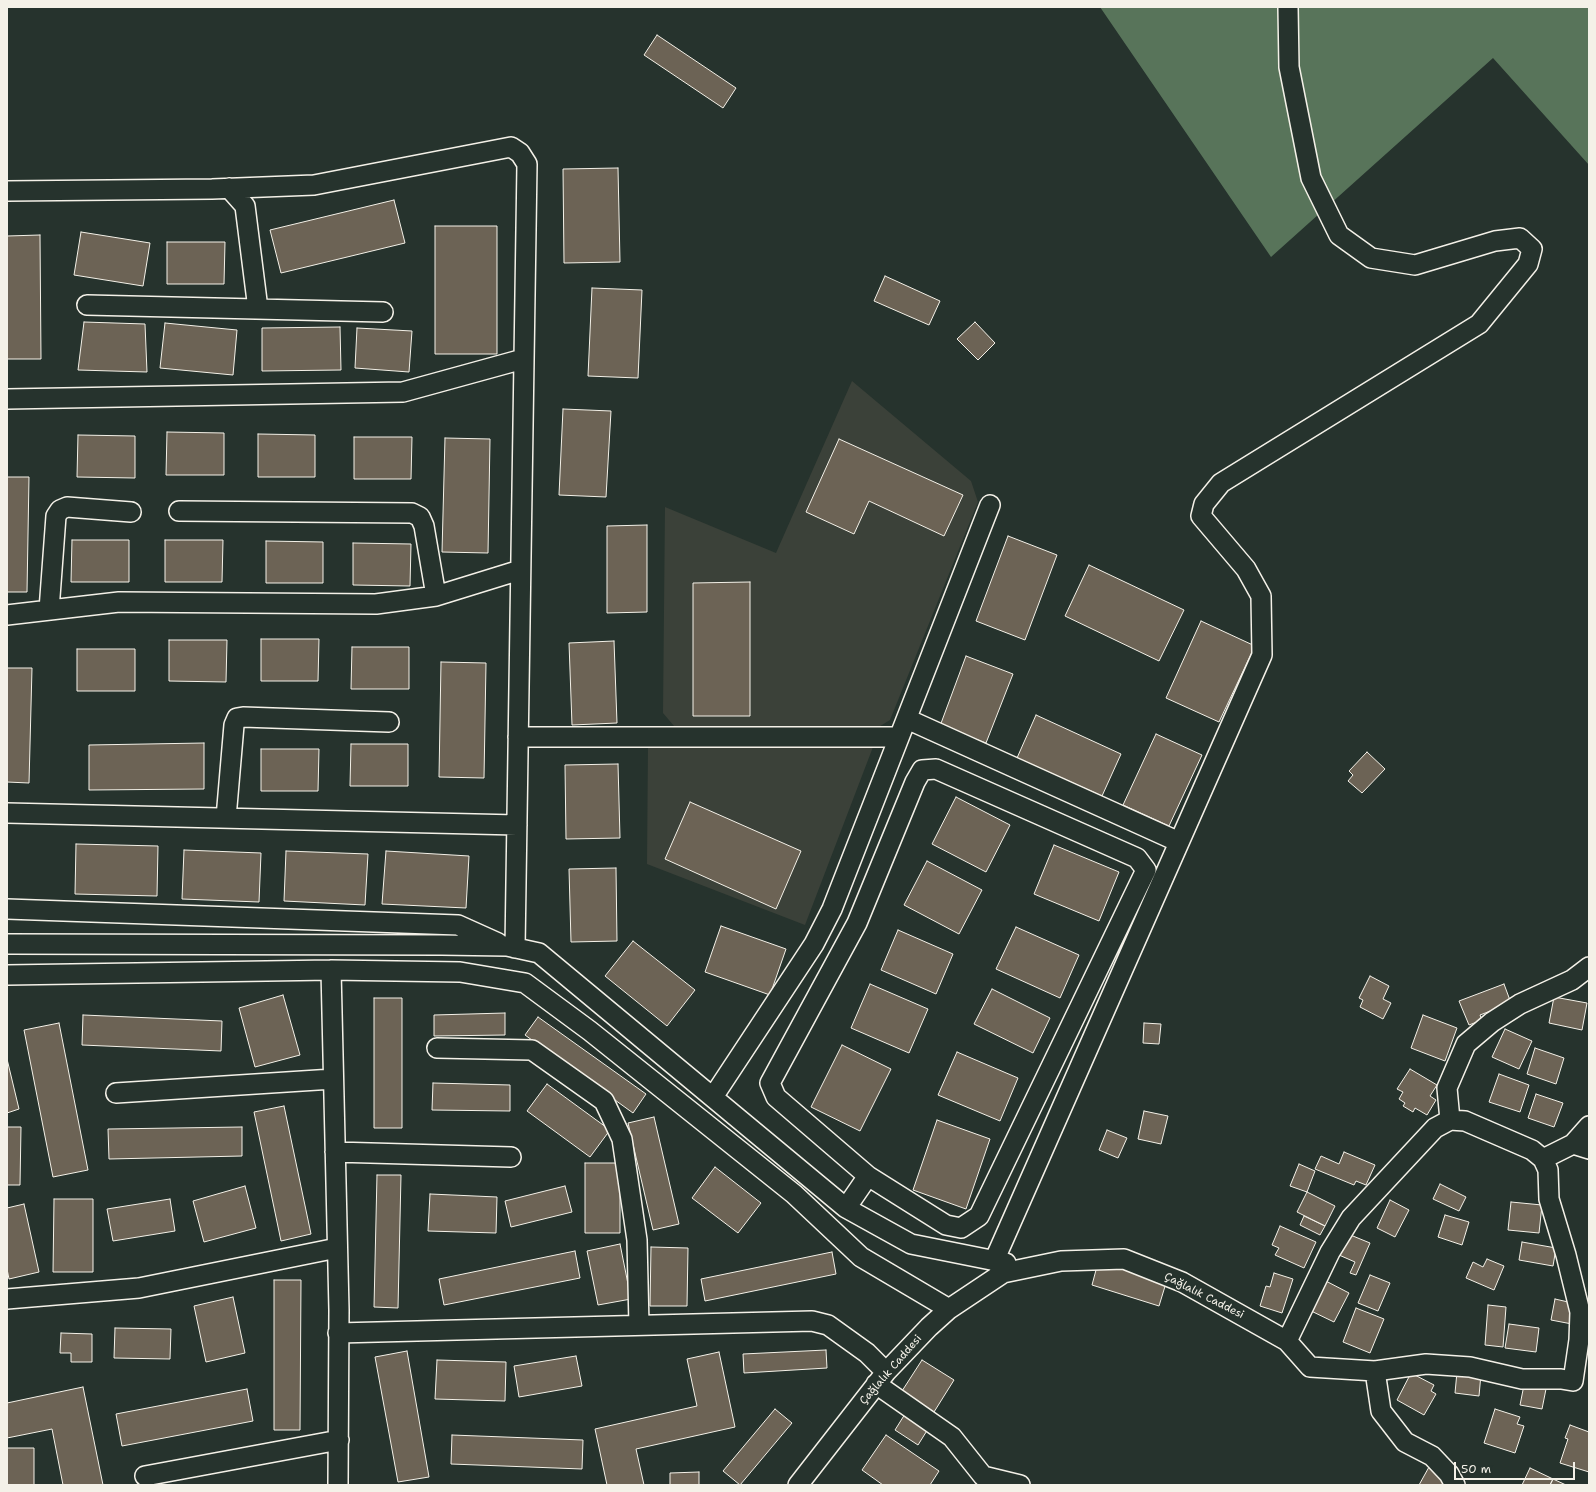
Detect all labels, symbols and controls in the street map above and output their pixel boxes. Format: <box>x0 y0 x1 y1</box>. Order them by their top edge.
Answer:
street label: Çağlalık Caddesi <box>1162 1270 1246 1322</box>
street label: Çağlalık Caddesi <box>857 1333 925 1407</box>
scale bar <box>1456 1454 1577 1480</box>
text: 50 m <box>1461 1461 1491 1477</box>

